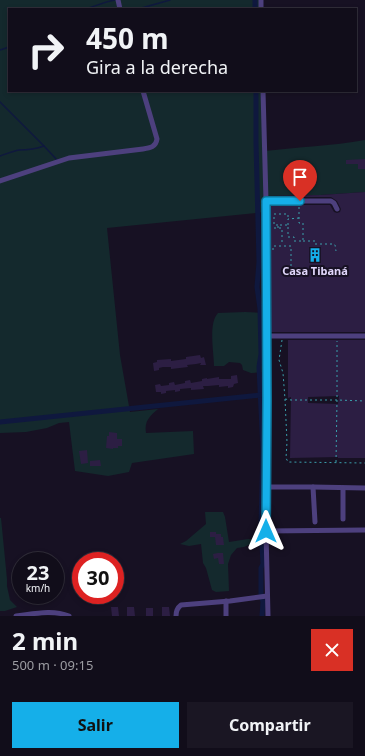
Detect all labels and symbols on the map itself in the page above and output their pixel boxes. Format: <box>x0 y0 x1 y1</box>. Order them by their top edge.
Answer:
pin <box>283 160 317 201</box>
building icon: Casa Tibaná <box>307 247 323 263</box>
place label: Casa Tibaná <box>282 263 348 278</box>
position arrow <box>245 510 287 552</box>
speed limit sign: 30 <box>72 552 124 604</box>

